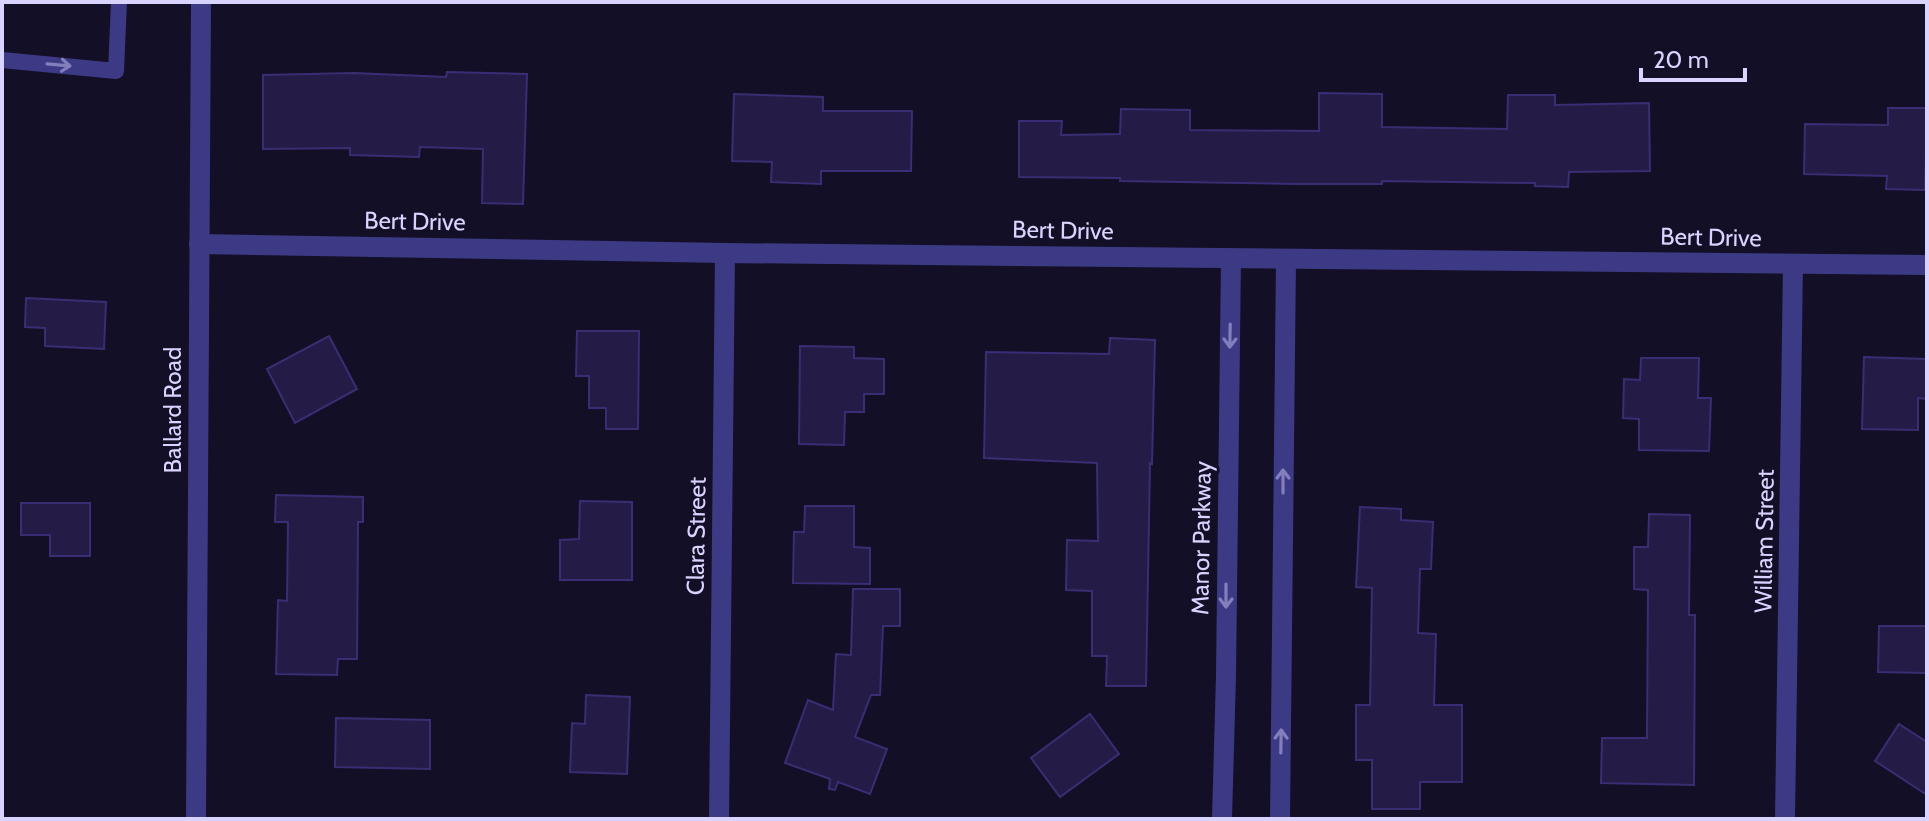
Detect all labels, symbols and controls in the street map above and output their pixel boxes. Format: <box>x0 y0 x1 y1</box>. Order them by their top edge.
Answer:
scale bar <box>1641 32 1745 82</box>
text: 20 m <box>1653 45 1709 74</box>
one-way arrow <box>45 58 72 73</box>
street label: Bert Drive <box>364 206 466 236</box>
street label: Bert Drive <box>1012 215 1114 245</box>
street label: Bert Drive <box>1660 222 1762 252</box>
one-way arrow <box>1222 322 1237 349</box>
street label: Ballard Road <box>158 347 187 473</box>
street label: Manor Parkway <box>1185 461 1217 615</box>
one-way arrow <box>1275 468 1291 495</box>
street label: William Street <box>1748 469 1780 613</box>
street label: Clara Street <box>680 477 712 595</box>
one-way arrow <box>1218 582 1234 609</box>
one-way arrow <box>1273 728 1289 755</box>

